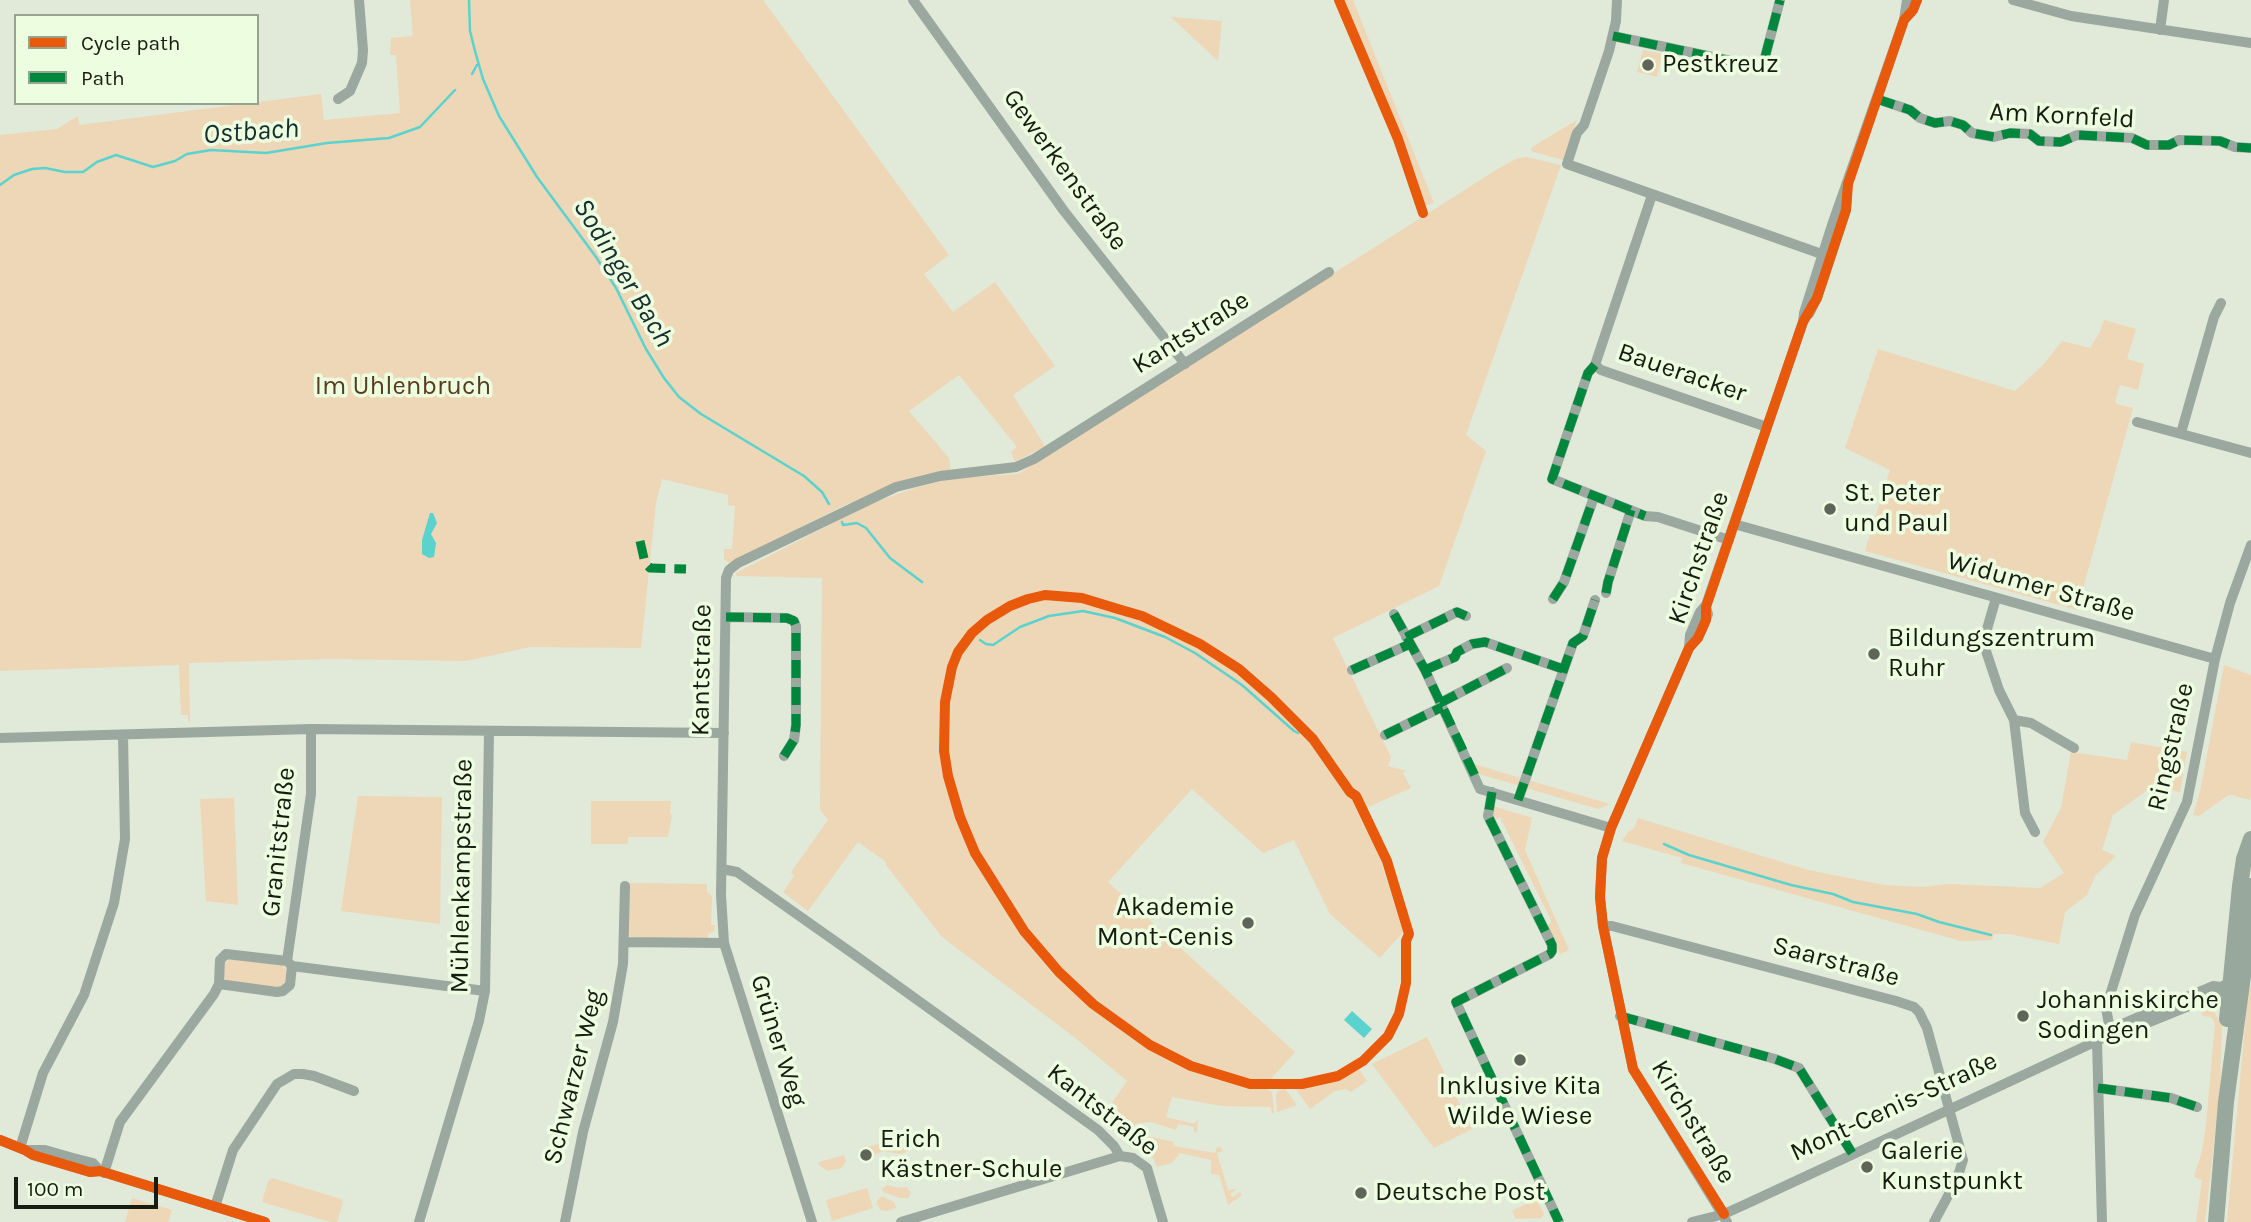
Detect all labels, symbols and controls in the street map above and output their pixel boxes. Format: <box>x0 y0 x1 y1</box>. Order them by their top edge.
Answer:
legend <box>14 14 259 105</box>
text: Cycle path <box>81 31 181 55</box>
place label: Pestkreuz <box>1662 49 1779 81</box>
marker: Pestkreuz <box>1640 57 1656 73</box>
text: Path <box>81 66 125 90</box>
street label: Gewerkenstraße <box>996 83 1134 257</box>
street label: Am Kornfeld <box>1989 97 2135 135</box>
water label: Ostbach <box>202 112 300 152</box>
water label: Sodinger Bach <box>565 193 681 353</box>
street label: Kantstraße <box>1127 285 1255 381</box>
street label: Baueracker <box>1614 336 1750 410</box>
park label: Im Uhlenbruch <box>315 371 491 403</box>
place label: St. Peter und Paul <box>1844 478 1949 540</box>
street label: Kirchstraße <box>1662 487 1736 629</box>
marker: St. Peter und Paul <box>1822 501 1838 517</box>
street label: Widumer Straße <box>1944 545 2138 629</box>
street label: Kantstraße <box>685 604 719 736</box>
place label: Bildungszentrum Ruhr <box>1888 623 2095 684</box>
marker: Bildungszentrum Ruhr <box>1866 646 1882 662</box>
street label: Ringstraße <box>2141 680 2201 814</box>
street label: Mühlenkampstraße <box>444 758 480 994</box>
street label: Granitstraße <box>256 766 302 918</box>
place label: Akademie Mont-Cenis <box>1097 892 1234 954</box>
marker: Akademie Mont-Cenis <box>1240 915 1256 931</box>
street label: Saarstraße <box>1769 930 1903 994</box>
street label: Grüner Weg <box>743 971 813 1111</box>
place label: Johanniskirche Sodingen <box>2037 985 2219 1046</box>
street label: Schwarzer Weg <box>537 986 611 1168</box>
marker: Johanniskirche Sodingen <box>2015 1008 2031 1024</box>
street label: Mont-Cenis-Straße <box>1786 1045 2002 1169</box>
marker: Inklusive Kita Wilde Wiese <box>1512 1052 1528 1068</box>
street label: Kirchstraße <box>1644 1055 1742 1189</box>
street label: Kantstraße <box>1040 1057 1164 1163</box>
place label: Inklusive Kita Wilde Wiese <box>1439 1071 1601 1132</box>
place label: Erich Kästner-Schule <box>880 1124 1062 1186</box>
place label: Galerie Kunstpunkt <box>1881 1136 2023 1198</box>
marker: Erich Kästner-Schule <box>858 1147 874 1163</box>
marker: Galerie Kunstpunkt <box>1859 1159 1875 1175</box>
scale bar <box>18 1162 161 1206</box>
text: 100 m <box>27 1177 84 1201</box>
place label: Deutsche Post <box>1375 1177 1545 1209</box>
marker: Deutsche Post <box>1353 1185 1369 1201</box>

